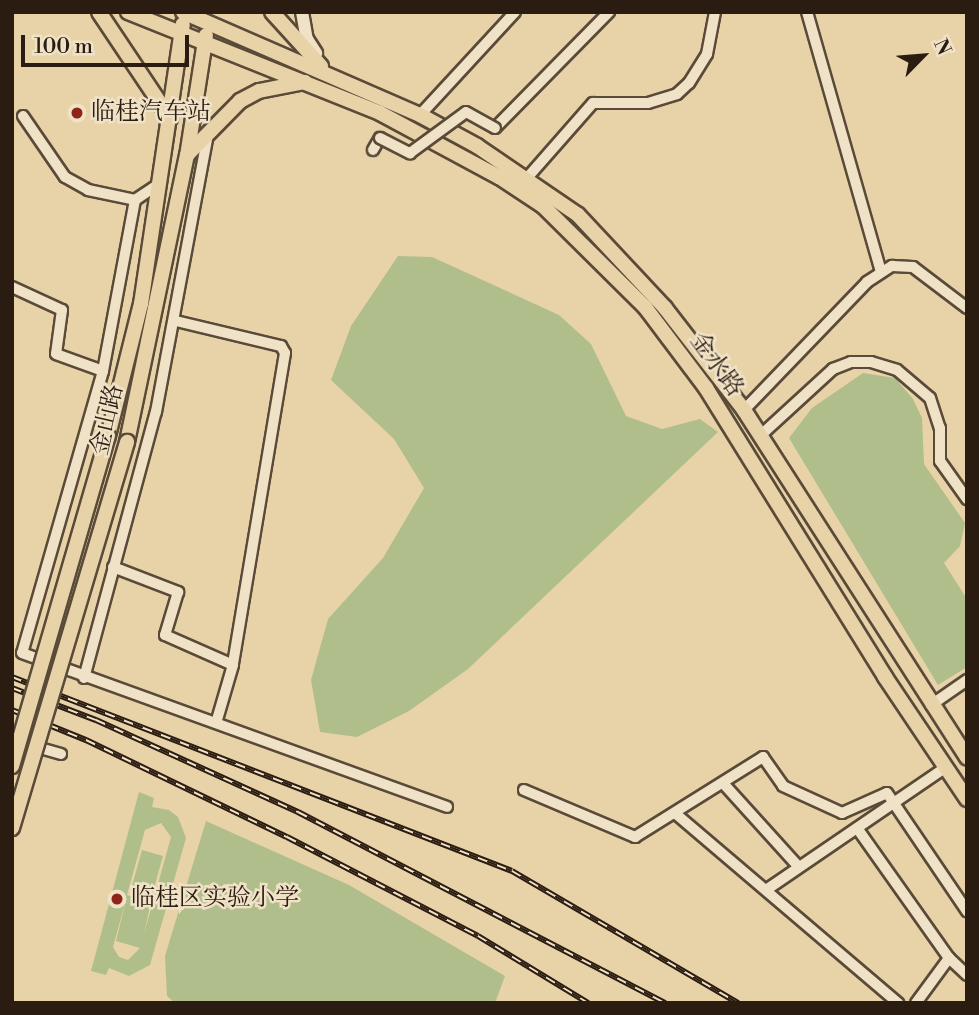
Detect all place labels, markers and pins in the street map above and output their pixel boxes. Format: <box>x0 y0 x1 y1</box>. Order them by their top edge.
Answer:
place label: 临桂汽车站 <box>91 99 211 127</box>
marker: 临桂汽车站 <box>69 105 85 121</box>
place label: 临桂区实验小学 <box>131 885 299 913</box>
marker: 临桂区实验小学 <box>109 891 125 907</box>

